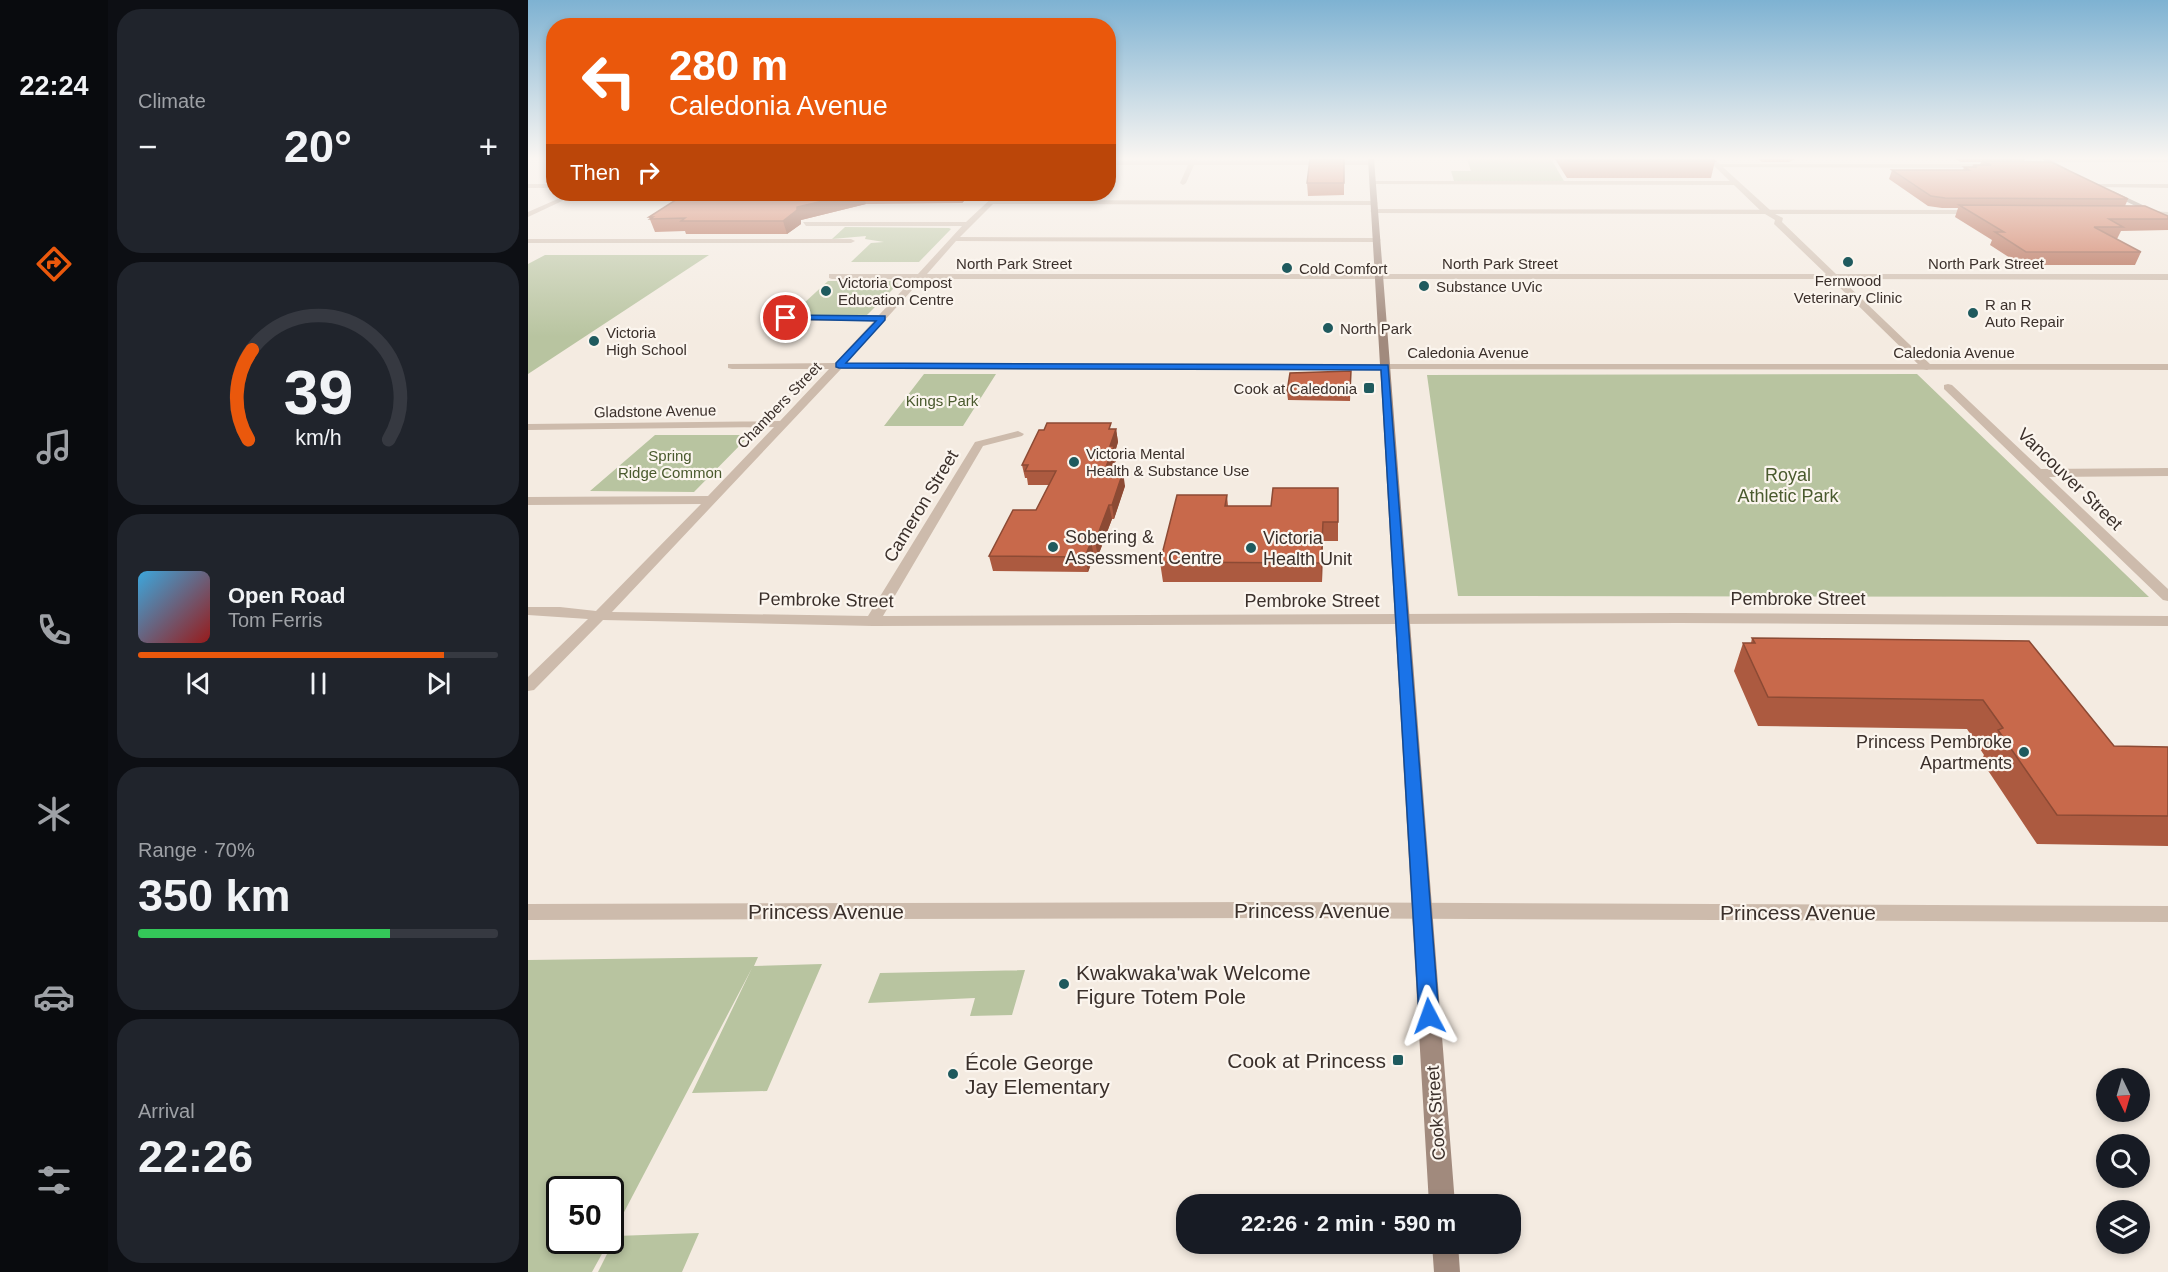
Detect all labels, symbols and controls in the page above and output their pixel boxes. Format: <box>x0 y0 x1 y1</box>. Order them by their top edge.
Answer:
icon: left <box>570 42 648 120</box>
text: 280 m <box>669 42 788 89</box>
text: 22:24 <box>19 71 89 101</box>
text: Climate <box>138 90 206 112</box>
text: Caledonia Avenue <box>669 91 888 121</box>
text: 20° <box>284 121 352 172</box>
text: − <box>138 128 157 165</box>
text: + <box>479 128 498 165</box>
icon: right <box>632 156 665 189</box>
text: Then <box>570 160 620 185</box>
icon: directions <box>33 243 75 285</box>
street label: North Park Street <box>956 255 1073 272</box>
street label: North Park Street <box>1442 255 1559 272</box>
marker: Fernwood Veterinary Clinic <box>1841 255 1855 269</box>
street label: North Park Street <box>1928 255 2045 272</box>
place label: Cold Comfort <box>1299 260 1388 277</box>
marker: Cold Comfort <box>1280 261 1294 275</box>
place label: Fernwood Veterinary Clinic <box>1794 272 1903 306</box>
place label: Victoria Compost Education Centre <box>838 274 954 308</box>
place label: Substance UVic <box>1436 278 1543 295</box>
marker: Substance UVic <box>1417 279 1431 293</box>
marker: Victoria Compost Education Centre <box>819 284 833 298</box>
pin <box>760 292 811 343</box>
place label: R an R Auto Repair <box>1985 296 2064 330</box>
icon: arrive <box>769 301 802 334</box>
marker: R an R Auto Repair <box>1966 306 1980 320</box>
place label: North Park <box>1340 320 1412 337</box>
marker: North Park <box>1321 321 1335 335</box>
place label: Victoria High School <box>606 324 687 358</box>
marker: Victoria High School <box>587 334 601 348</box>
street label: Caledonia Avenue <box>1407 344 1529 361</box>
street label: Caledonia Avenue <box>1893 344 2015 361</box>
street label: Chambers Street <box>734 358 825 452</box>
text: 39 <box>283 359 353 428</box>
place label: Cook at Caledonia <box>1234 380 1358 397</box>
marker: Cook at Caledonia <box>1362 381 1376 395</box>
park label: Kings Park <box>906 392 979 409</box>
street label: Gladstone Avenue <box>594 401 716 421</box>
street label: Vancouver Street <box>2014 424 2126 534</box>
icon: music <box>33 426 75 468</box>
text: km/h <box>295 427 341 451</box>
place label: Victoria Mental Health & Substance Use <box>1086 445 1249 479</box>
street label: Cameron Street <box>880 446 962 566</box>
park label: Spring Ridge Common <box>618 447 722 481</box>
marker: Victoria Mental Health & Substance Use <box>1067 455 1081 469</box>
park label: Royal Athletic Park <box>1737 465 1840 506</box>
place label: Sobering & Assessment Centre <box>1065 527 1222 568</box>
place label: Victoria Health Unit <box>1263 528 1352 569</box>
marker: Sobering & Assessment Centre <box>1046 540 1060 554</box>
marker: Victoria Health Unit <box>1244 541 1258 555</box>
text: Open Road <box>228 583 345 608</box>
street label: Pembroke Street <box>758 589 894 611</box>
street label: Pembroke Street <box>1730 589 1866 609</box>
street label: Pembroke Street <box>1244 591 1380 611</box>
icon: phone <box>33 609 75 651</box>
text: Tom Ferris <box>228 609 322 631</box>
icon: previous <box>182 667 215 700</box>
icon: pause <box>302 667 335 700</box>
icon: next <box>422 667 455 700</box>
place label: Princess Pembroke Apartments <box>1856 732 2012 773</box>
marker: Princess Pembroke Apartments <box>2017 745 2031 759</box>
icon: climate <box>33 793 75 835</box>
text: Range · 70% <box>138 839 255 861</box>
text: 350 km <box>138 870 291 921</box>
street label: Princess Avenue <box>1234 899 1390 922</box>
street label: Princess Avenue <box>748 900 904 923</box>
street label: Princess Avenue <box>1720 901 1876 924</box>
place label: Kwakwaka'wak Welcome Figure Totem Pole <box>1076 961 1311 1008</box>
icon: car <box>33 976 75 1018</box>
marker: Kwakwaka'wak Welcome Figure Totem Pole <box>1057 977 1071 991</box>
position arrow <box>1397 984 1461 1048</box>
place label: Cook at Princess <box>1227 1049 1386 1072</box>
place label: École George Jay Elementary <box>965 1051 1110 1098</box>
marker: Cook at Princess <box>1391 1053 1405 1067</box>
street label: Cook Street <box>1423 1065 1449 1161</box>
marker: École George Jay Elementary <box>946 1067 960 1081</box>
north arrow <box>2096 1068 2150 1122</box>
map controls <box>2096 1068 2150 1254</box>
text: Arrival <box>138 1100 195 1122</box>
text: 22:26 <box>138 1131 253 1182</box>
button: search <box>2096 1134 2150 1188</box>
icon: filters <box>33 1159 75 1201</box>
speed limit sign: 50 <box>546 1176 624 1254</box>
button: layers <box>2096 1200 2150 1254</box>
text: 22:26 · 2 min · 590 m <box>1241 1211 1456 1236</box>

